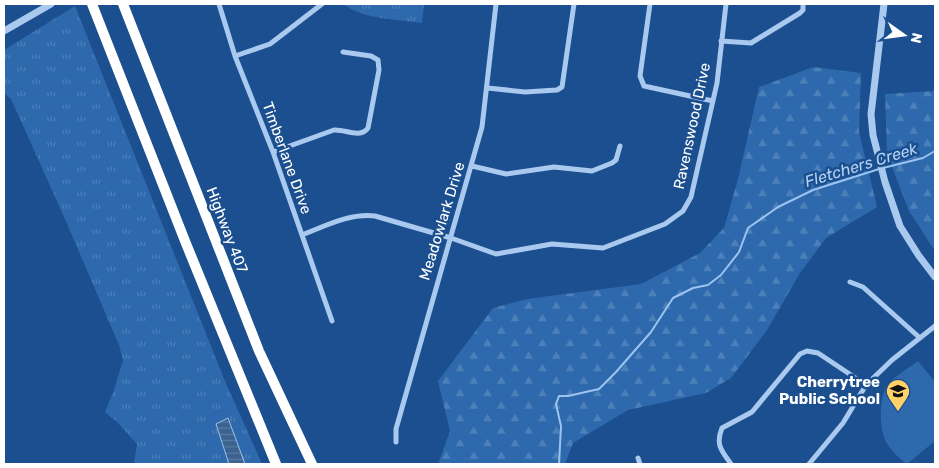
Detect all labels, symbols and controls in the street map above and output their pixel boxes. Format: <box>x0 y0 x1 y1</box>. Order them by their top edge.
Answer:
north arrow <box>879 10 929 60</box>
text: N <box>907 31 926 45</box>
street label: Ravenswood Drive <box>670 61 714 191</box>
street label: Timberlane Drive <box>258 100 316 216</box>
water label: Fletchers Creek <box>802 139 920 191</box>
street label: Meadowlark Drive <box>415 160 469 282</box>
street label: Highway 407 <box>202 185 252 276</box>
place label: Cherrytree Public School <box>779 373 880 408</box>
school or university icon: Cherrytree Public School <box>885 378 911 412</box>

